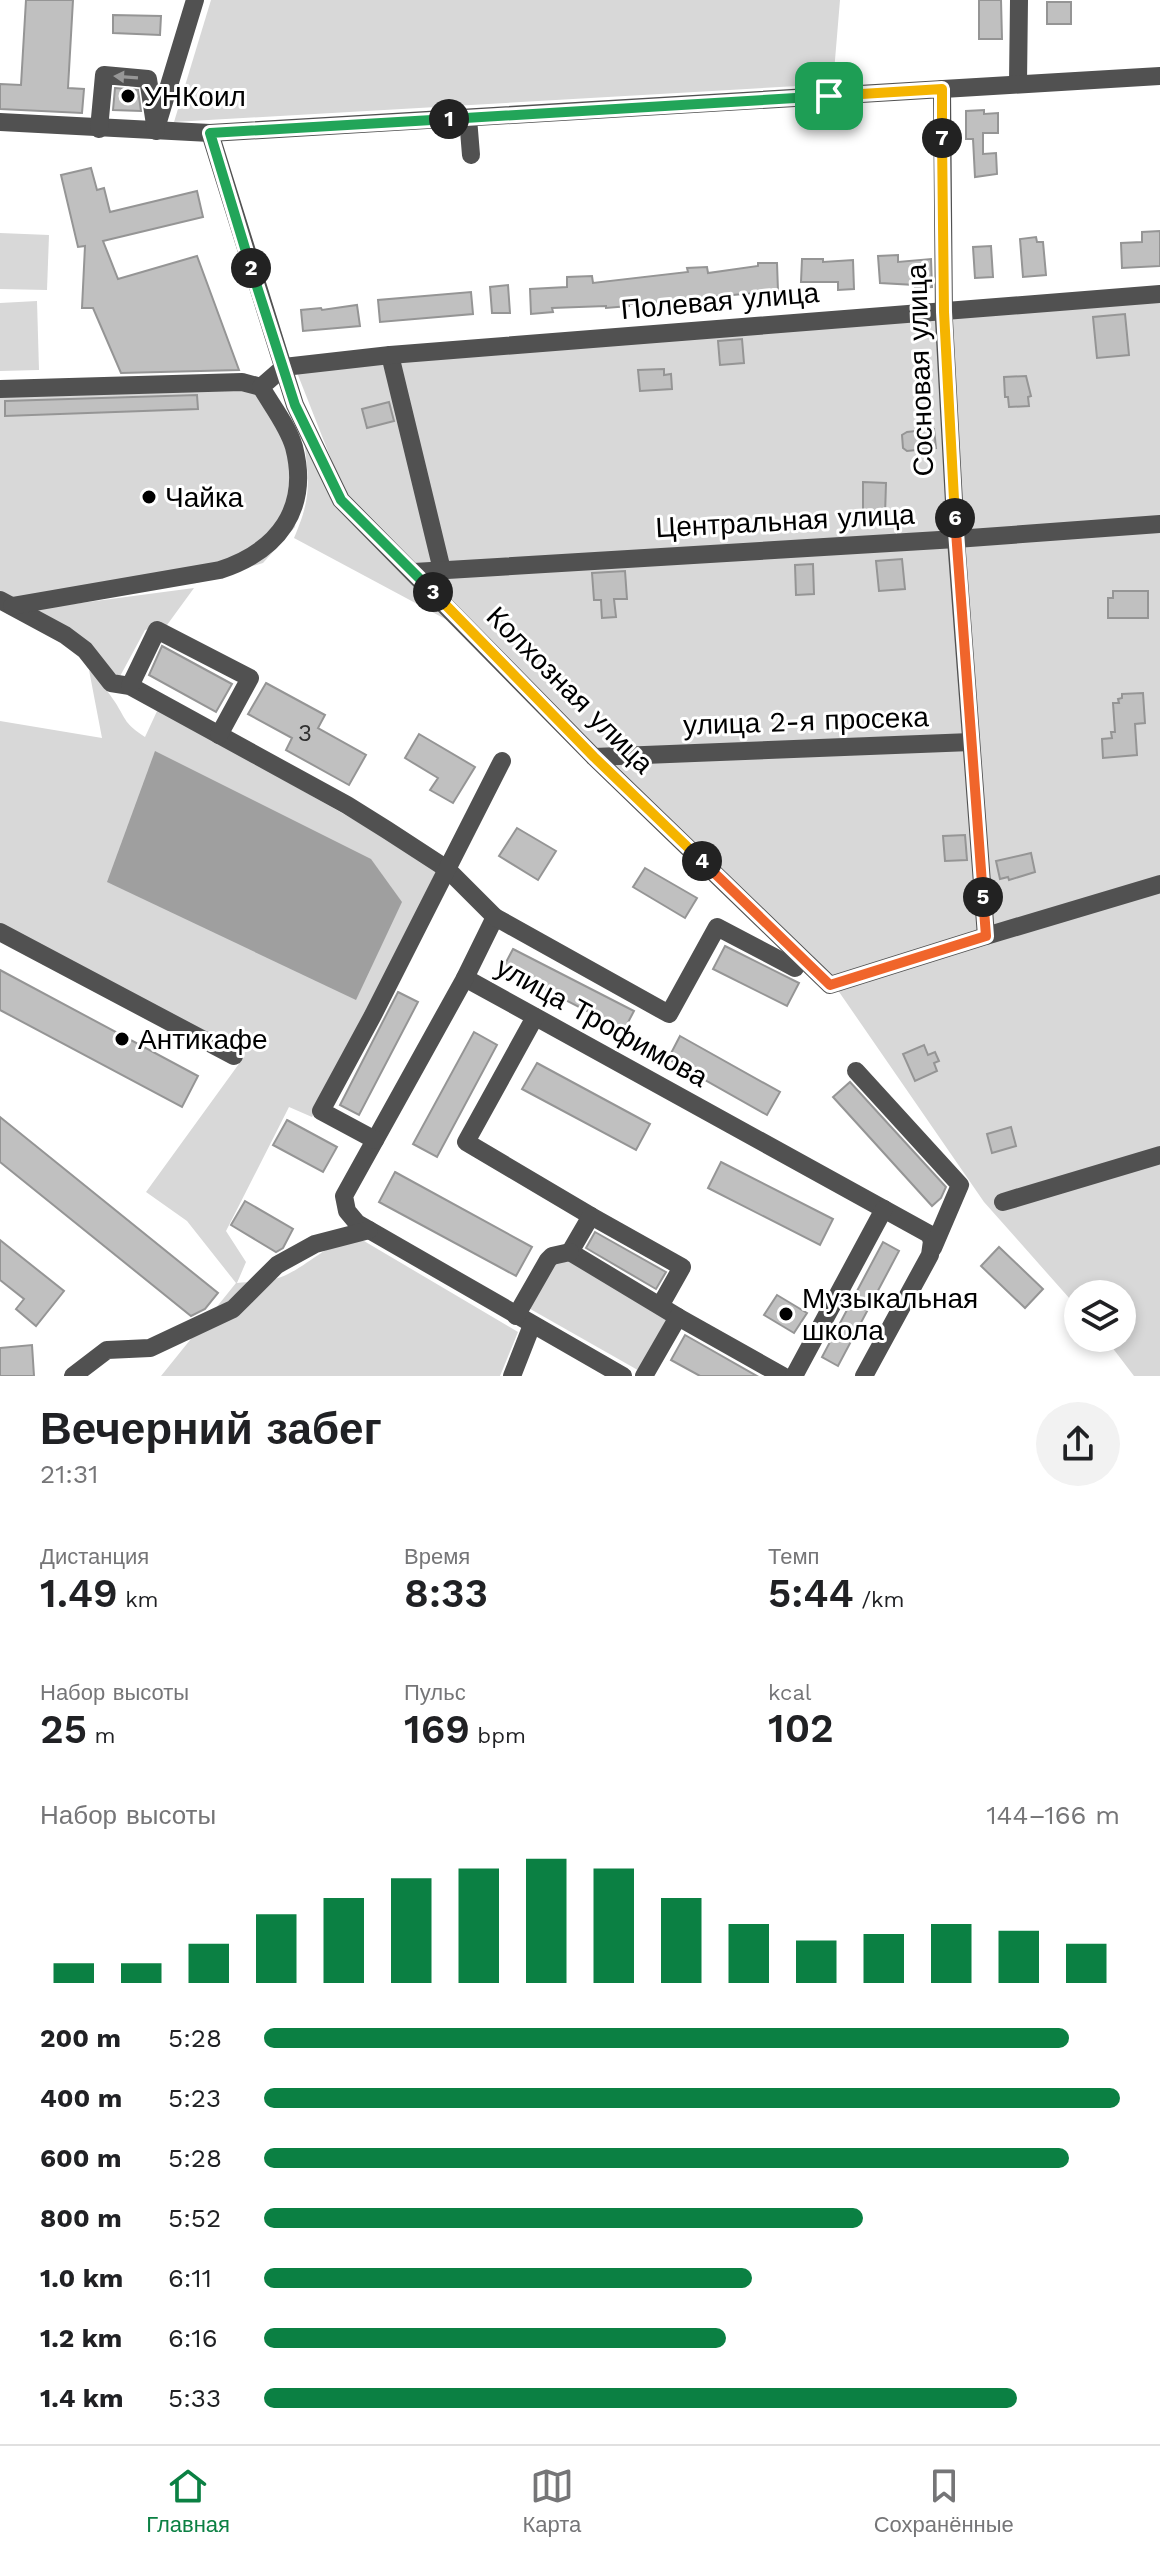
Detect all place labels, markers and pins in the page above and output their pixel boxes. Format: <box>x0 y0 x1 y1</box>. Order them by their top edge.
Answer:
pin <box>795 62 863 130</box>
place label: УНКоил <box>144 80 246 113</box>
marker: УНКоил <box>119 87 137 105</box>
pin: 1 <box>429 99 469 139</box>
pin: 7 <box>922 118 962 158</box>
pin: 2 <box>231 248 271 288</box>
place label: Чайка <box>165 481 244 514</box>
marker: Чайка <box>140 488 158 506</box>
pin: 6 <box>935 498 975 538</box>
pin: 3 <box>413 572 453 612</box>
pin: 4 <box>682 841 722 881</box>
pin: 5 <box>963 877 1003 917</box>
place label: Антикафе <box>138 1023 268 1056</box>
marker: Антикафе <box>113 1030 131 1048</box>
place label: Музыкальная школа <box>802 1282 978 1347</box>
marker: Музыкальная школа <box>777 1305 795 1323</box>

